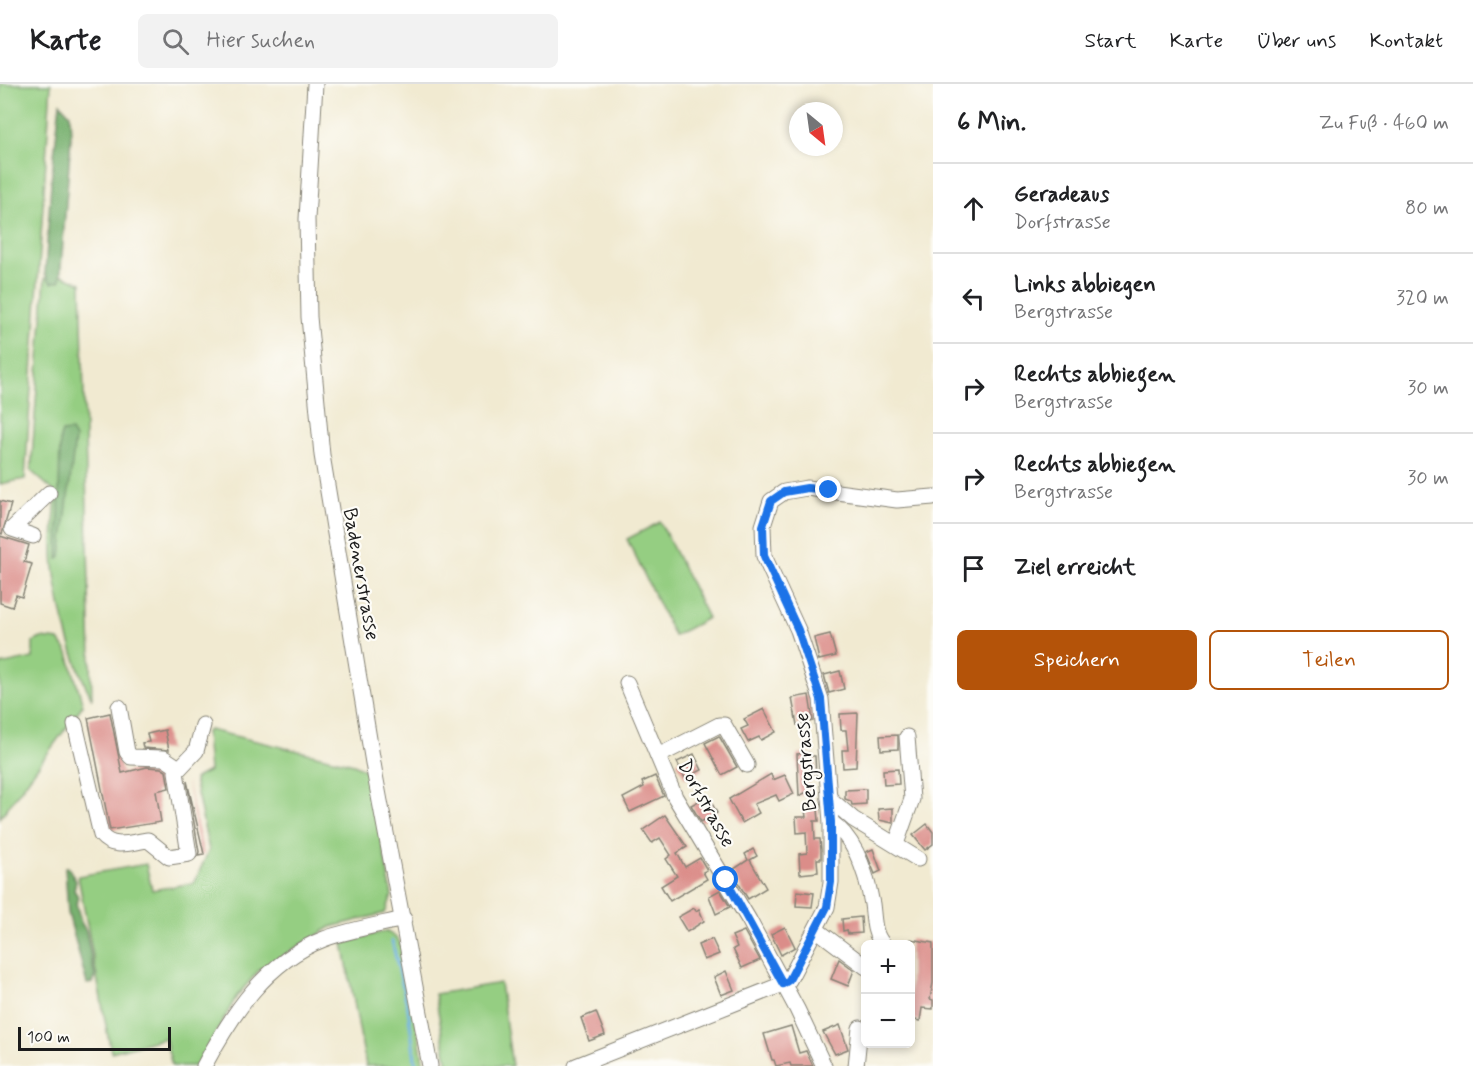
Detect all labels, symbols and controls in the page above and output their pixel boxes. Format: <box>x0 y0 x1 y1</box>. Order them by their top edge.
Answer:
search box <box>138 14 558 68</box>
text: Karte <box>30 23 102 60</box>
icon: search <box>159 25 192 58</box>
text: Hier suchen <box>207 27 315 55</box>
text: Start <box>1085 27 1137 55</box>
text: Karte <box>1170 27 1223 55</box>
text: Über uns <box>1256 27 1336 55</box>
text: Kontakt <box>1369 27 1443 55</box>
north arrow <box>789 102 843 156</box>
text: 6 Min. <box>957 106 1026 140</box>
text: Zu Fuß · 460 m <box>1319 110 1449 137</box>
text: Geradeaus <box>1014 181 1109 209</box>
icon: ahead <box>957 192 990 225</box>
text: 80 m <box>1405 195 1449 222</box>
text: Dorfstrasse <box>1014 209 1111 236</box>
text: Links abbiegen <box>1014 271 1156 299</box>
icon: left <box>957 282 990 315</box>
text: 320 m <box>1396 285 1449 312</box>
text: Bergstrasse <box>1014 299 1113 326</box>
text: Rechts abbiegen <box>1014 361 1175 389</box>
icon: right <box>957 372 990 405</box>
text: 30 m <box>1407 375 1449 402</box>
text: Bergstrasse <box>1014 389 1113 416</box>
text: Rechts abbiegen <box>1014 451 1175 479</box>
icon: right <box>957 462 990 495</box>
text: 30 m <box>1407 465 1449 492</box>
route end <box>815 476 841 502</box>
text: Bergstrasse <box>1014 479 1113 506</box>
street label: Badenerstrasse <box>336 506 385 643</box>
icon: arrive <box>957 552 990 585</box>
text: Ziel erreicht <box>1014 554 1136 582</box>
button: Speichern <box>957 630 1197 690</box>
button: Teilen <box>1209 630 1449 690</box>
street label: Bergstrasse <box>789 711 825 812</box>
street label: Dorfstrasse <box>670 755 741 853</box>
route start <box>712 866 738 892</box>
map controls <box>861 940 915 1048</box>
button: + <box>861 940 915 994</box>
button: − <box>861 994 915 1048</box>
scale bar <box>18 1024 171 1052</box>
text: 100 m <box>27 1027 70 1048</box>

